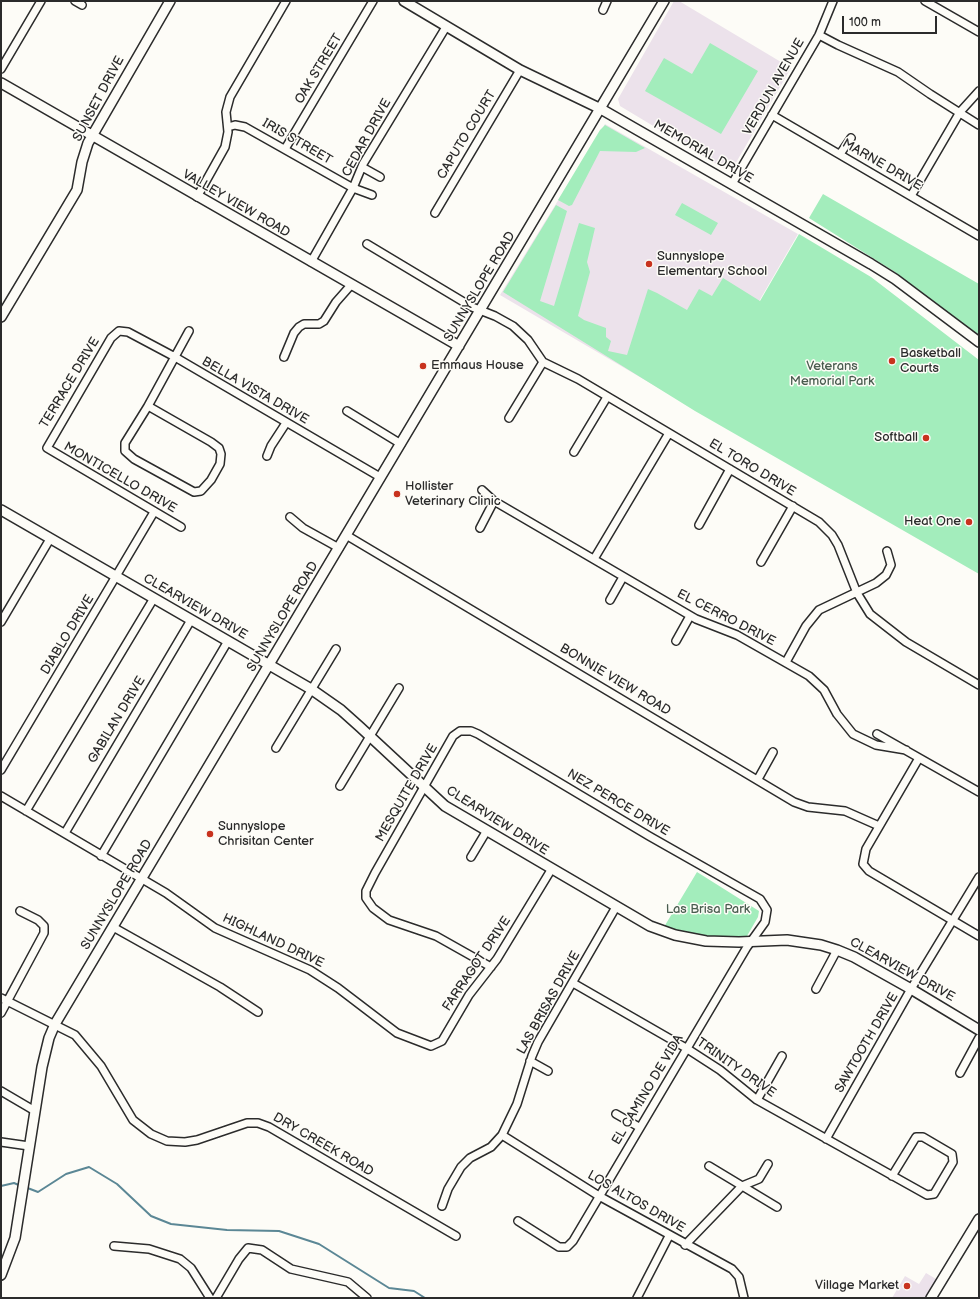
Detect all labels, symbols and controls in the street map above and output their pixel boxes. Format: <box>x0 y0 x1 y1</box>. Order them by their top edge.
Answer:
scale bar <box>844 8 939 34</box>
text: 100 m <box>849 15 881 30</box>
street label: OAK STREET <box>292 31 346 107</box>
street label: VERDUN AVENUE <box>740 36 808 138</box>
street label: SUNSET DRIVE <box>70 54 128 144</box>
street label: CAPUTO COURT <box>434 88 500 182</box>
street label: CEDAR DRIVE <box>339 96 395 180</box>
street label: IRIS STREET <box>259 116 335 168</box>
street label: MEMORIAL DRIVE <box>650 117 756 187</box>
street label: MARNE DRIVE <box>839 136 925 194</box>
street label: VALLEY VIEW ROAD <box>179 167 293 241</box>
street label: SUNNYSLOPE ROAD <box>441 229 519 345</box>
place label: Sunnyslope Elementary School <box>657 249 767 280</box>
marker: Sunnyslope Elementary School <box>644 259 654 269</box>
street label: TERRACE DRIVE <box>37 335 103 431</box>
place label: Basketball Courts <box>900 346 961 377</box>
street label: BELLA VISTA DRIVE <box>199 354 311 428</box>
marker: Basketball Courts <box>887 356 897 366</box>
place label: Emmaus House <box>431 358 524 374</box>
park label: Veterans Memorial Park <box>790 359 874 390</box>
marker: Emmaus House <box>418 361 428 371</box>
place label: Softball <box>874 430 918 446</box>
marker: Softball <box>921 433 931 443</box>
street label: EL TORO DRIVE <box>706 436 798 500</box>
street label: MONTICELLO DRIVE <box>61 439 179 517</box>
place label: Hollister Veterinary Clinic <box>405 479 501 510</box>
marker: Hollister Veterinary Clinic <box>392 489 402 499</box>
place label: Heat One <box>904 514 961 530</box>
marker: Heat One <box>964 517 974 527</box>
street label: SUNNYSLOPE ROAD <box>244 559 322 675</box>
street label: CLEARVIEW DRIVE <box>140 571 250 643</box>
street label: EL CERRO DRIVE <box>674 586 778 650</box>
street label: DIABLO DRIVE <box>38 592 98 678</box>
street label: BONNIE VIEW ROAD <box>557 641 673 719</box>
street label: GABILAN DRIVE <box>85 674 149 766</box>
street label: MESQUITE DRIVE <box>373 741 441 845</box>
street label: NEZ PERCE DRIVE <box>564 766 672 840</box>
street label: CLEARVIEW DRIVE <box>443 783 551 859</box>
place label: Sunnyslope Chrisitan Center <box>218 819 314 850</box>
marker: Sunnyslope Chrisitan Center <box>205 829 215 839</box>
street label: SUNNYSLOPE ROAD <box>78 837 156 953</box>
park label: Las Brisa Park <box>666 902 750 918</box>
street label: HIGHLAND DRIVE <box>220 911 326 971</box>
street label: FARRAGOT DRIVE <box>440 914 514 1014</box>
street label: CLEARVIEW DRIVE <box>847 935 957 1005</box>
street label: LAS BRISAS DRIVE <box>514 949 584 1057</box>
street label: SAWTOOTH DRIVE <box>832 990 902 1096</box>
street label: EL CAMINO DE VIDA <box>609 1032 687 1148</box>
street label: TRINITY DRIVE <box>693 1035 779 1101</box>
street label: DRY CREEK ROAD <box>270 1110 376 1180</box>
street label: LOS ALTOS DRIVE <box>584 1168 688 1236</box>
place label: Village Market <box>815 1278 899 1294</box>
marker: Village Market <box>902 1281 912 1291</box>

